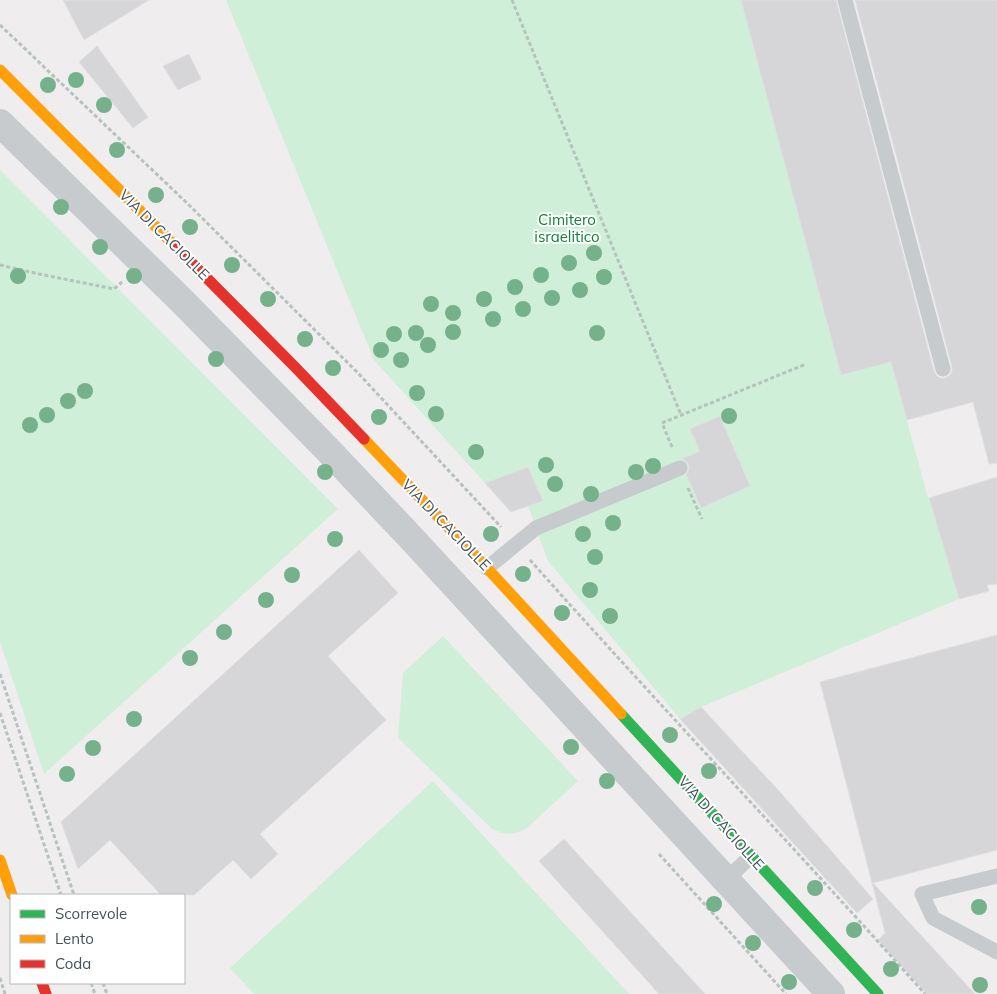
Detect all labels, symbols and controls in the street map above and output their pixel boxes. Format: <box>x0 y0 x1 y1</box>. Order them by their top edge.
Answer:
street label: VIA DI CACIOLLE <box>115 185 214 284</box>
park label: Cimitero israelitico <box>534 210 600 246</box>
street label: VIA DI CACIOLLE <box>398 475 495 575</box>
street label: VIA DI CACIOLLE <box>674 772 769 874</box>
legend <box>10 894 185 984</box>
text: Scorrevole <box>55 904 127 923</box>
text: Lento <box>55 929 94 948</box>
text: Coda <box>55 954 91 973</box>

